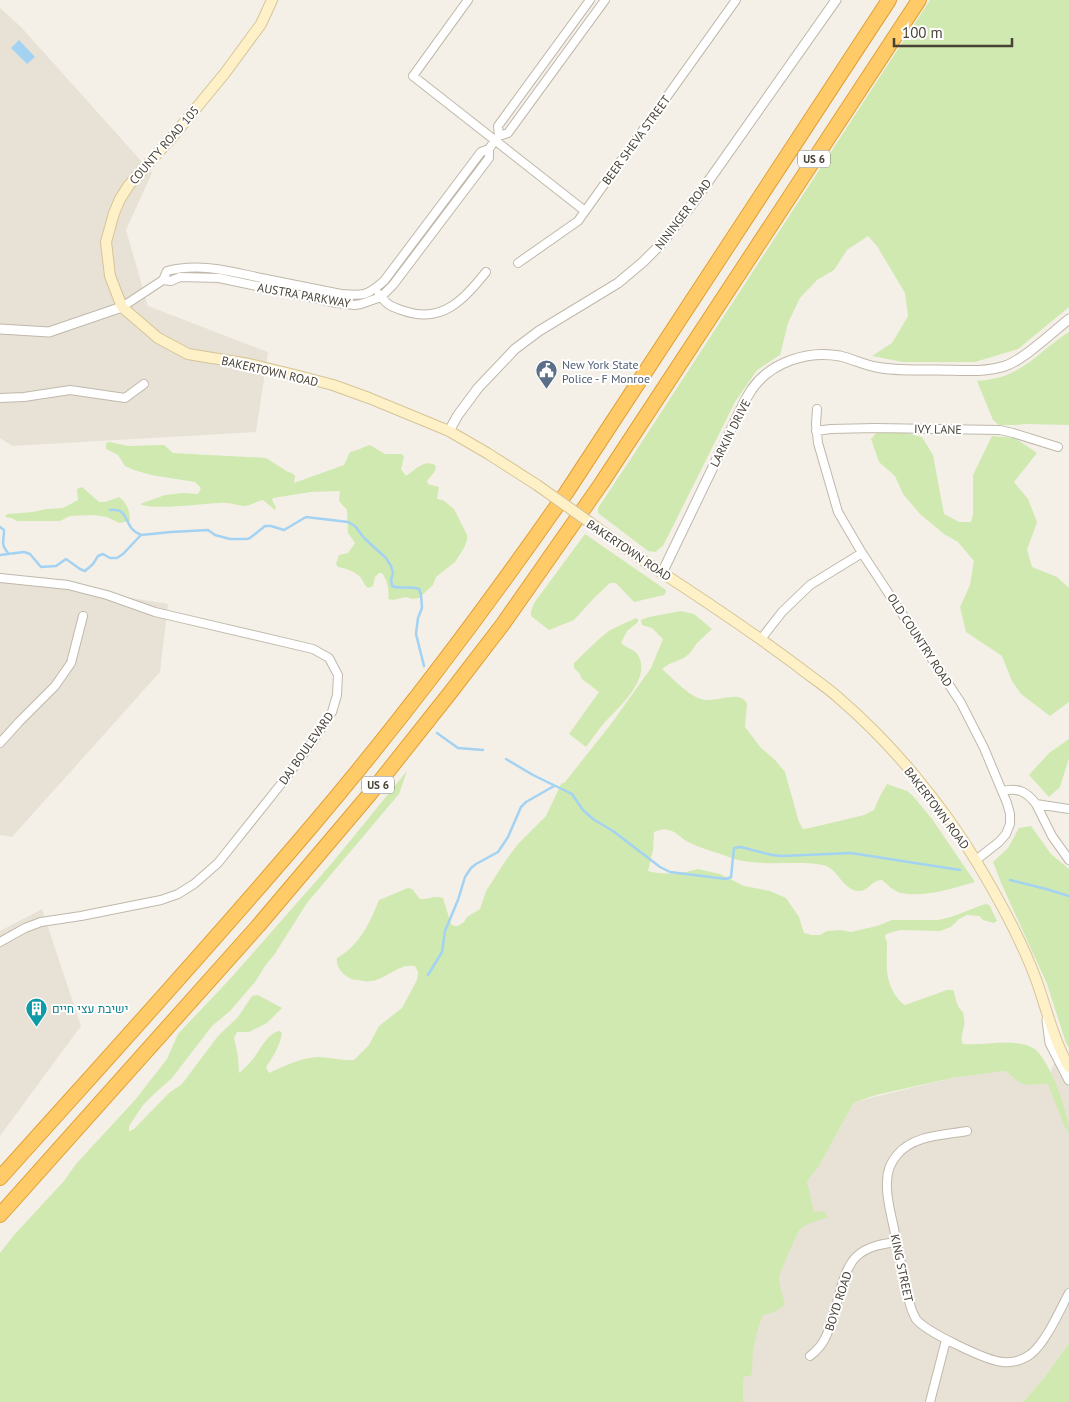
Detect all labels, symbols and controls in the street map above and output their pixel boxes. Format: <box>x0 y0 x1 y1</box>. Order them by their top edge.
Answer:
scale bar <box>894 15 1012 47</box>
text: 100 m <box>902 23 943 42</box>
street label: BEER SHEVA STREET <box>599 92 674 188</box>
street label: COUNTY ROAD 105 <box>126 103 202 187</box>
road number: US 6 <box>798 150 830 168</box>
street label: NININGER ROAD <box>652 176 715 252</box>
street label: AUSTRA PARKWAY <box>256 279 352 311</box>
street label: BAKERTOWN ROAD <box>220 353 320 389</box>
place label: New York State Police - F Monroe <box>562 357 650 386</box>
public building icon: New York State Police - F Monroe <box>534 359 558 390</box>
street label: LARKIN DRIVE <box>706 397 754 469</box>
street label: IVY LANE <box>914 421 962 437</box>
street label: BAKERTOWN ROAD <box>584 516 674 584</box>
street label: OLD COUNTRY ROAD <box>884 591 956 690</box>
street label: DAJ BOULEVARD <box>275 709 337 787</box>
street label: BAKERTOWN ROAD <box>901 764 973 852</box>
road number: US 6 <box>362 776 394 794</box>
building icon: ישיבת עצי חיים <box>24 996 48 1027</box>
place label: ישיבת עצי חיים <box>52 1001 128 1016</box>
street label: KING STREET <box>887 1233 917 1304</box>
street label: BOYD ROAD <box>821 1269 855 1333</box>

